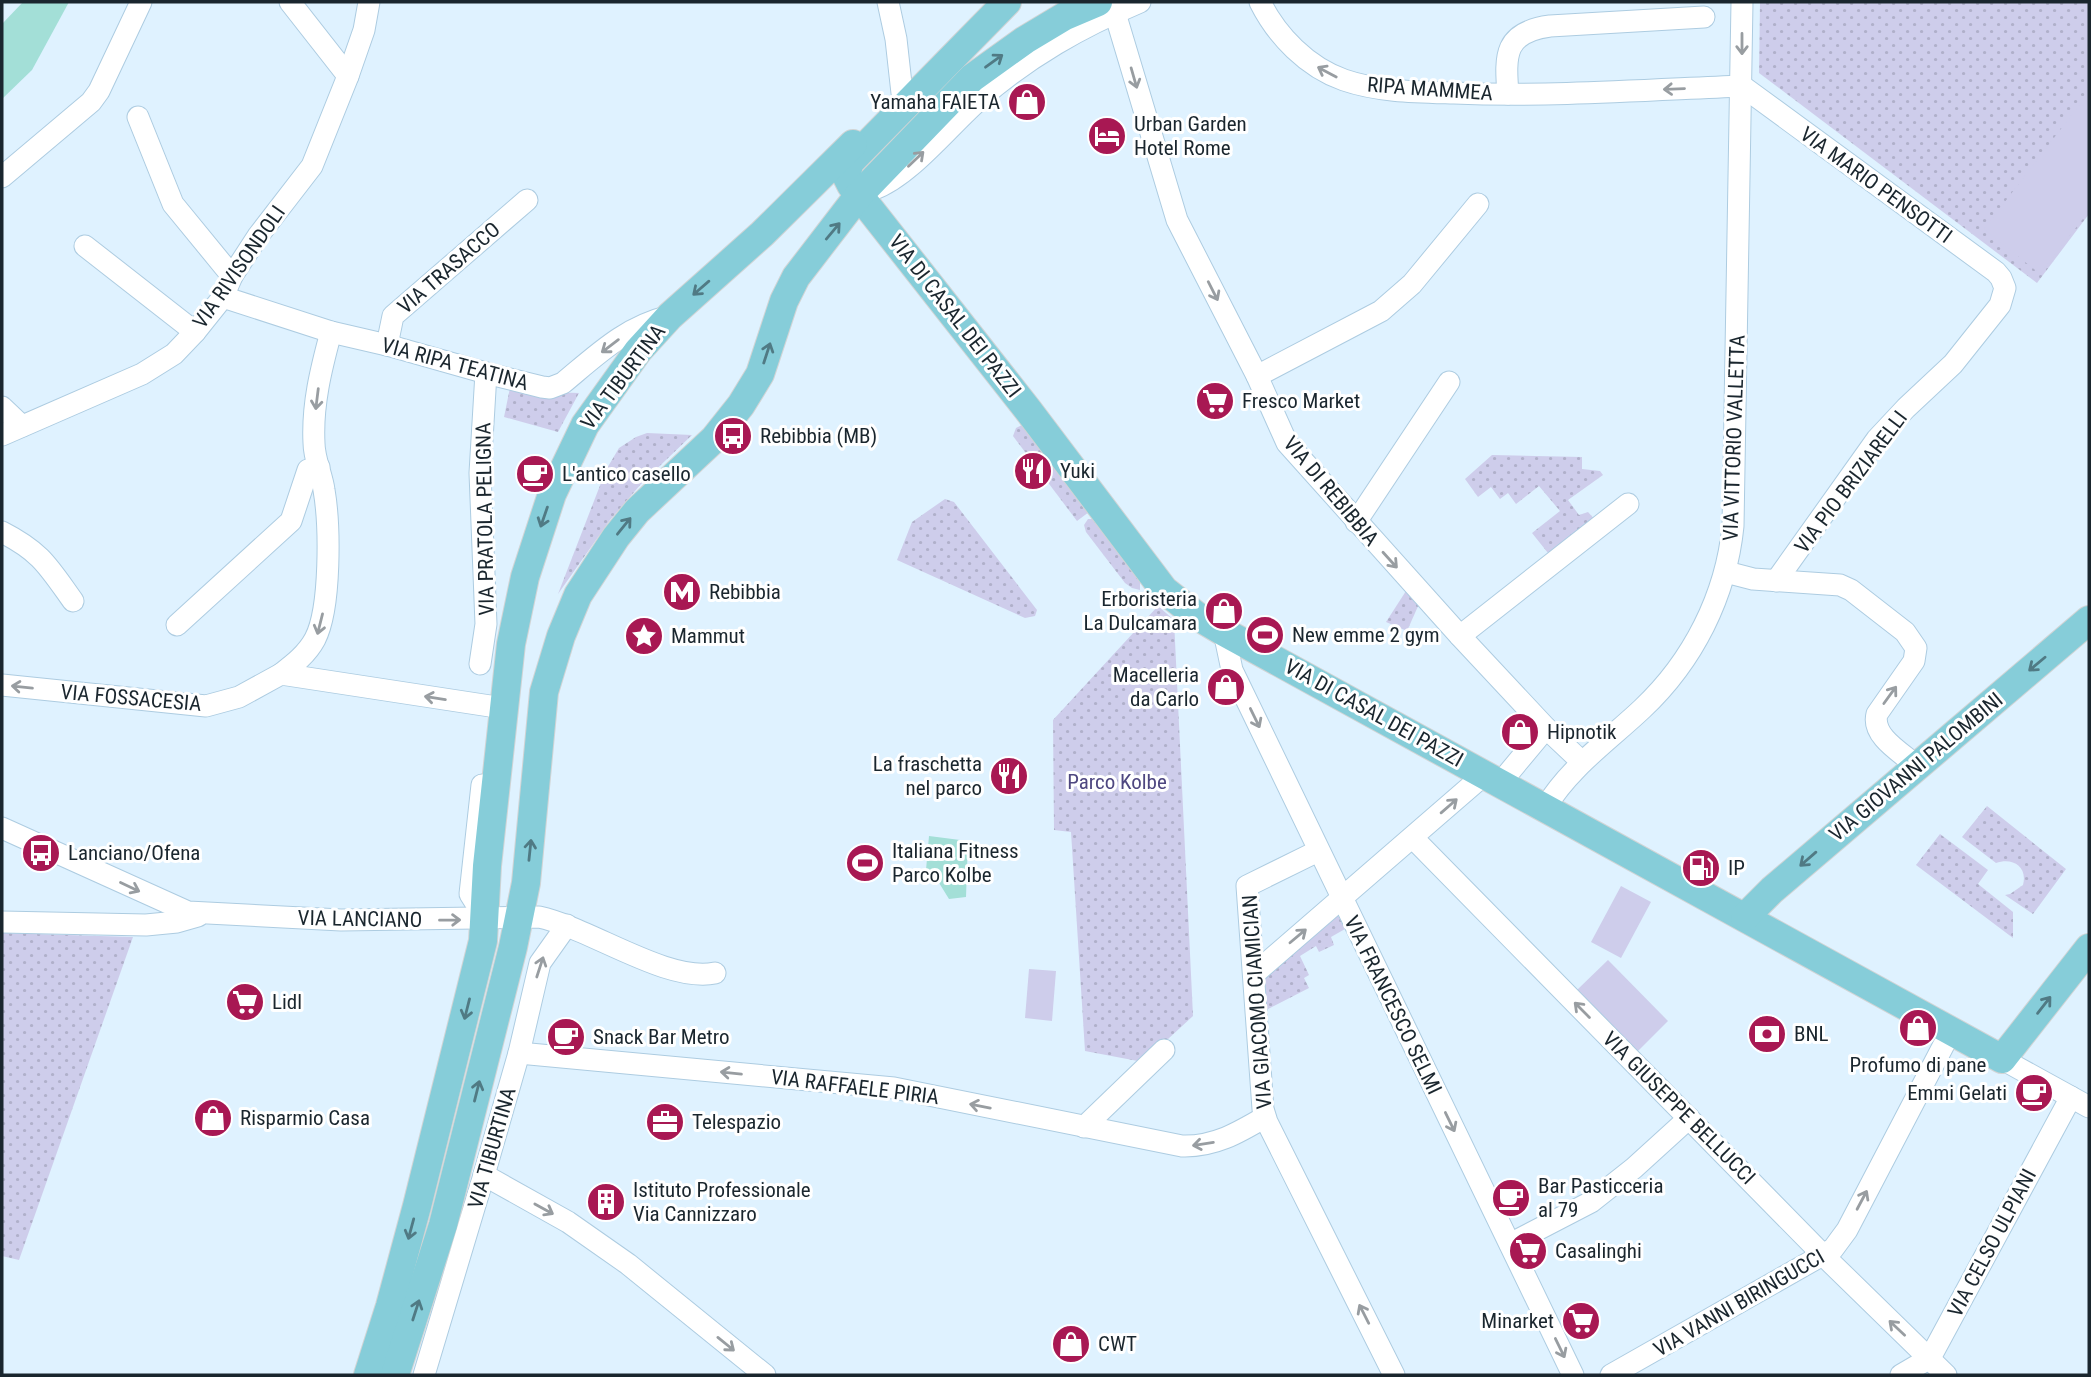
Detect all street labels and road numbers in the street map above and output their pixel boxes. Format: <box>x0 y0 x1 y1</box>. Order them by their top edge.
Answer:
street label: RIPA MAMMEA <box>1366 73 1494 105</box>
street label: VIA MARIO PENSOTTI <box>1795 122 1957 248</box>
street label: VIA RIVISONDOLI <box>188 201 290 333</box>
street label: VIA TRASACCO <box>393 217 505 319</box>
street label: VIA DI CASAL DEI PAZZI <box>884 230 1026 402</box>
street label: VIA TIBURTINA <box>576 320 670 434</box>
street label: VIA RIPA TEATINA <box>379 333 531 395</box>
street label: VIA VITTORIO VALLETTA <box>1718 335 1750 541</box>
street label: VIA PIO BRIZIARELLI <box>1790 406 1912 558</box>
street label: VIA PRATOLA PELIGNA <box>471 422 499 616</box>
street label: VIA DI REBIBBIA <box>1278 432 1384 550</box>
street label: VIA DI CASAL DEI PAZZI <box>1281 654 1467 772</box>
street label: VIA FOSSACESIA <box>60 680 202 716</box>
street label: VIA GIOVANNI PALOMBINI <box>1825 688 2007 846</box>
street label: VIA GIACOMO CIAMICIAN <box>1238 894 1276 1110</box>
street label: VIA LANCIANO <box>298 906 422 932</box>
street label: VIA FRANCESCO SELMI <box>1339 912 1447 1098</box>
street label: VIA GIUSEPPE BELLUCCI <box>1598 1027 1760 1189</box>
street label: VIA RAFFAELE PIRIA <box>770 1065 940 1109</box>
street label: VIA TIBURTINA <box>463 1085 521 1211</box>
street label: VIA CELSO ULPIANI <box>1943 1165 2041 1321</box>
street label: VIA VANNI BIRINGUCCI <box>1650 1244 1828 1362</box>

